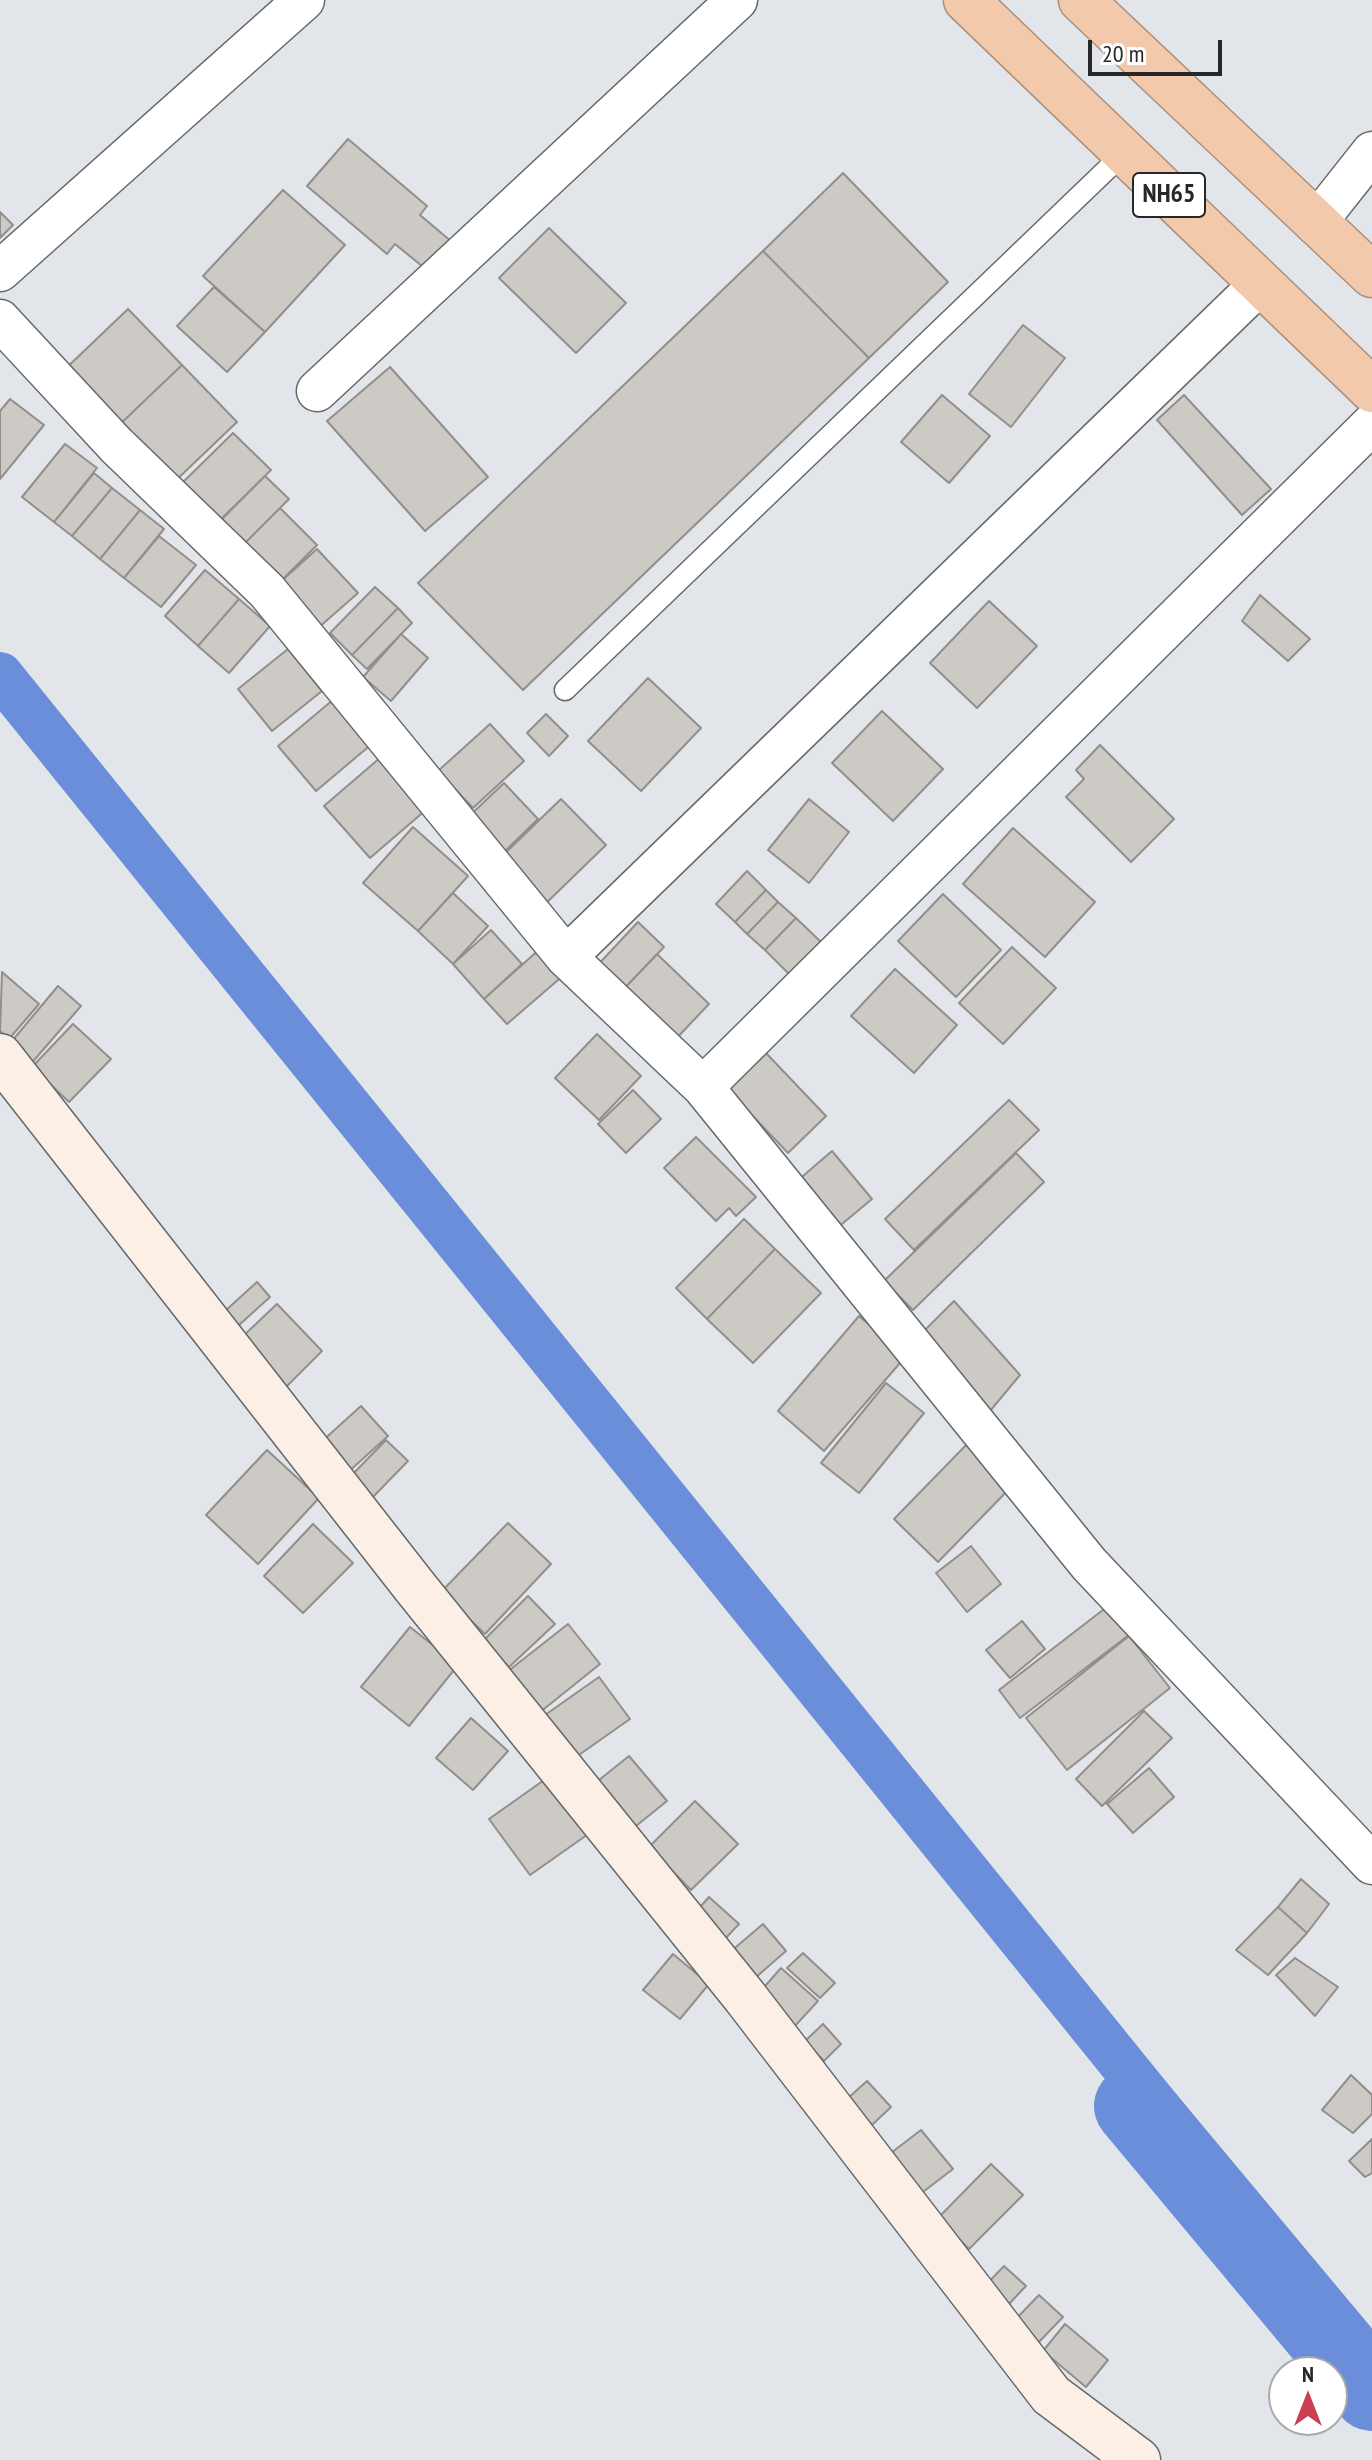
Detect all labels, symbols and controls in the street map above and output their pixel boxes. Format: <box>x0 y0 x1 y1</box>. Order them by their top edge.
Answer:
scale bar <box>1092 24 1226 74</box>
text: 20 m <box>1102 38 1144 69</box>
road number: NH65 <box>1133 173 1205 217</box>
north arrow <box>1268 2356 1348 2436</box>
text: N <box>1302 2360 1314 2388</box>

